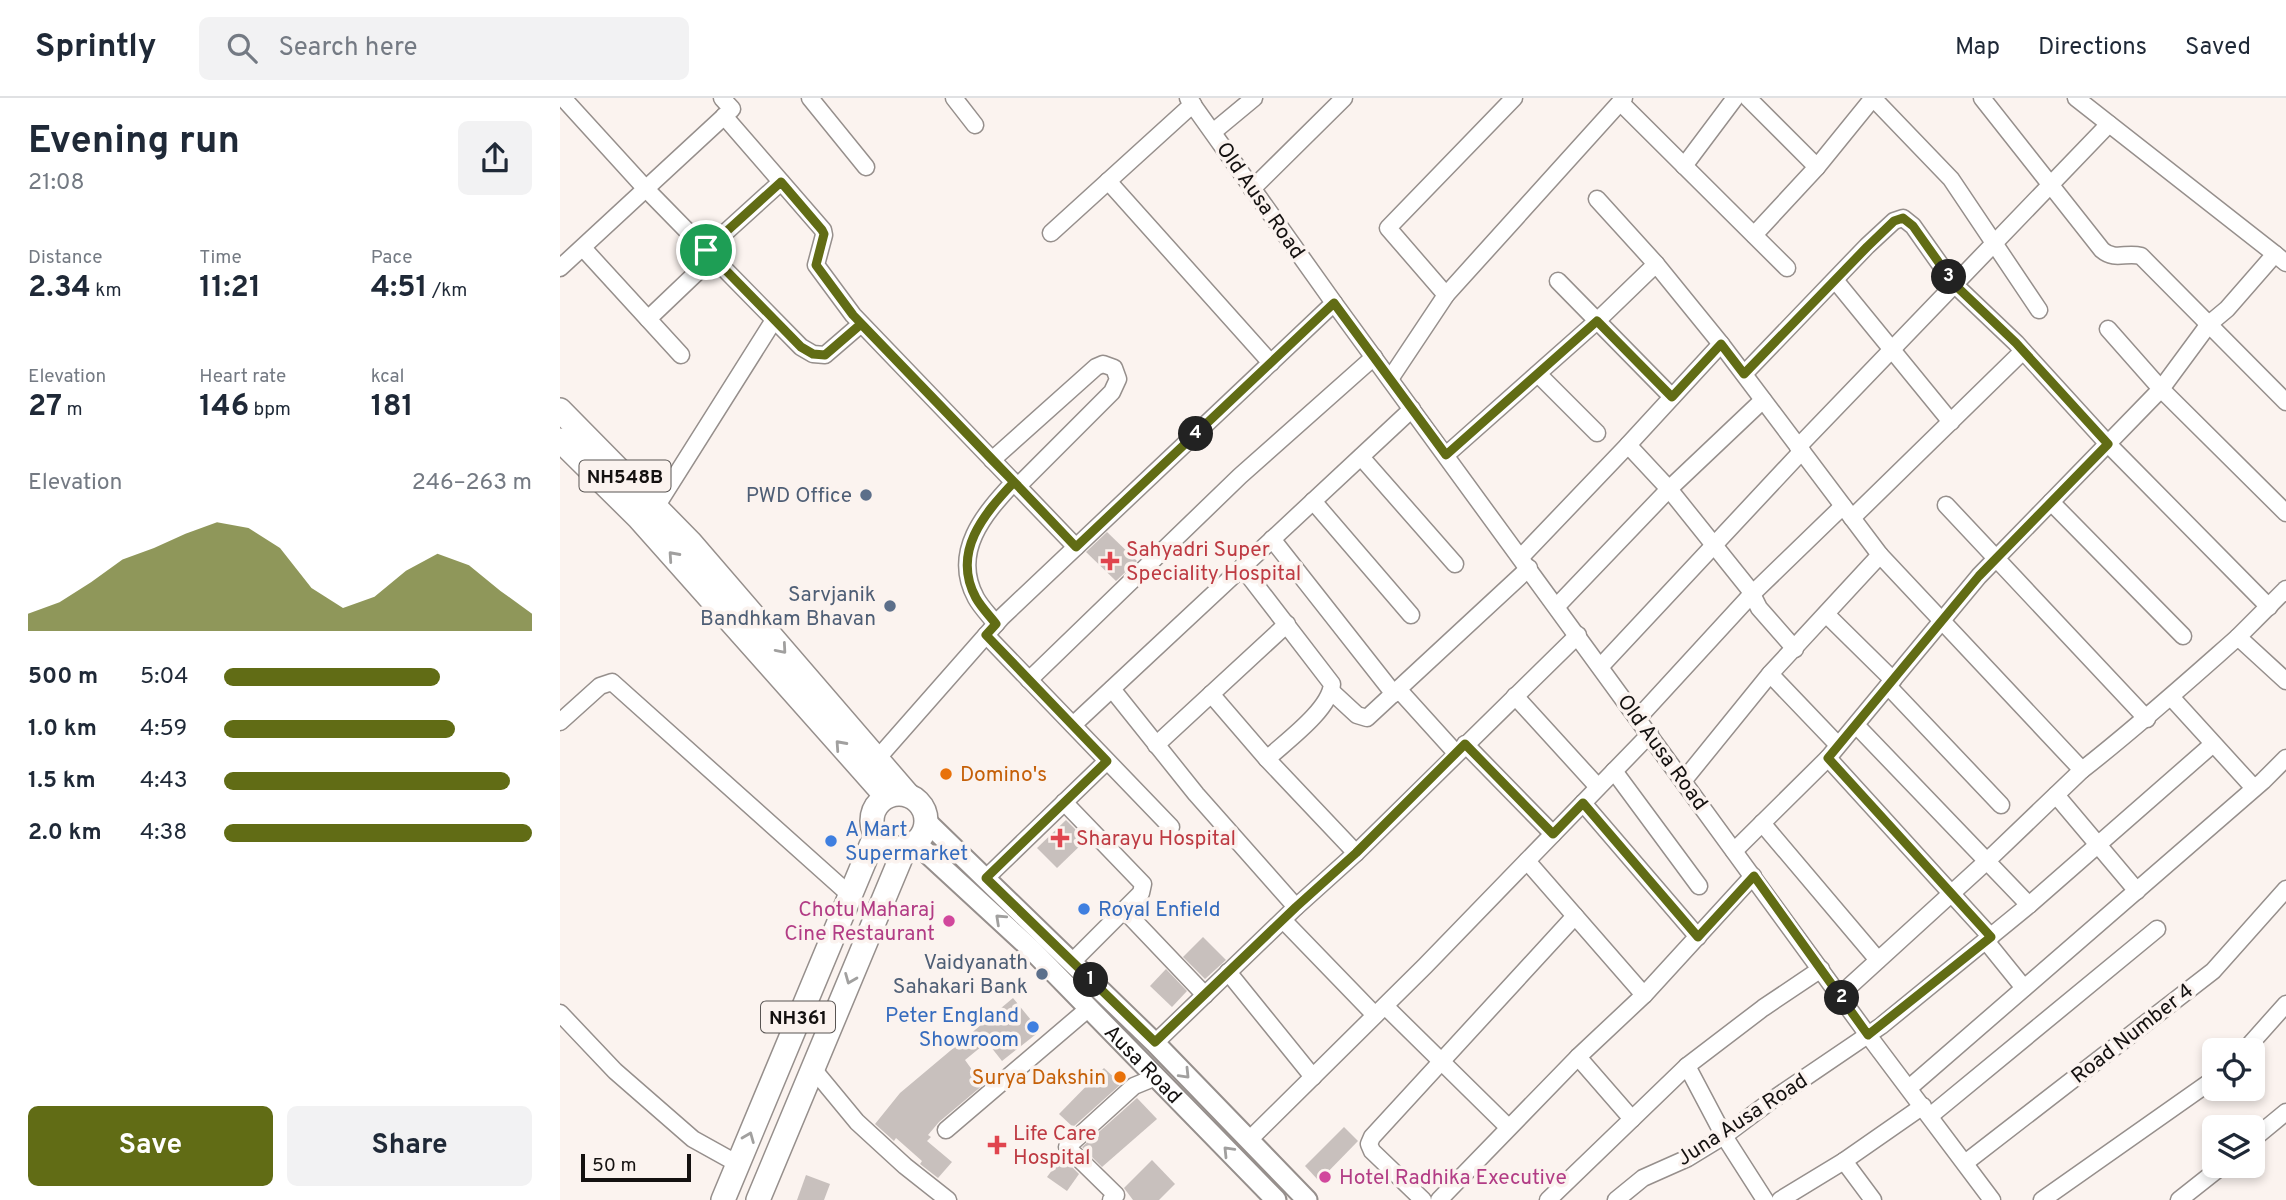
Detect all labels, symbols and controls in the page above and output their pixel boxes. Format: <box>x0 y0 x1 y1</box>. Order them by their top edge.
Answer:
search box <box>199 17 689 80</box>
text: Sprintly <box>35 27 157 69</box>
icon: search <box>223 29 261 67</box>
text: Search here <box>279 32 418 65</box>
text: Map <box>1955 33 2000 63</box>
text: Directions <box>2038 33 2147 63</box>
text: Saved <box>2185 33 2251 63</box>
text: Evening run <box>28 118 240 167</box>
button: share <box>458 121 532 195</box>
street label: Old Ausa Road <box>1209 137 1310 265</box>
text: 21:08 <box>28 169 85 198</box>
pin <box>676 220 736 280</box>
icon: arrive <box>687 231 725 269</box>
text: Distance <box>28 246 103 270</box>
text: Time <box>199 246 242 270</box>
text: Pace <box>371 246 412 270</box>
pin: 3 <box>1932 260 1966 294</box>
text: 3 <box>1943 264 1954 288</box>
text: 2.34 <box>28 270 91 307</box>
text: 11:21 <box>199 270 261 307</box>
text: 4:51 <box>371 270 428 307</box>
text: km <box>91 279 122 303</box>
text: /km <box>428 279 467 303</box>
text: Elevation <box>28 365 106 389</box>
text: Heart rate <box>199 365 286 389</box>
text: kcal <box>371 365 404 389</box>
text: 27 <box>28 389 62 426</box>
text: 146 <box>199 389 249 426</box>
text: 181 <box>371 389 413 426</box>
text: m <box>62 398 83 422</box>
text: bpm <box>249 398 291 422</box>
pin: 4 <box>1178 416 1214 452</box>
text: 4 <box>1189 421 1202 445</box>
road number: NH548B <box>580 460 670 492</box>
text: Elevation <box>28 469 123 498</box>
text: 246–263 m <box>412 469 532 498</box>
place label: PWD Office <box>746 483 852 510</box>
marker: PWD Office <box>858 487 874 503</box>
place label: Sahyadri Super Speciality Hospital <box>1126 537 1301 588</box>
marker: Sahyadri Super Speciality Hospital <box>1100 551 1120 571</box>
one-way arrow <box>669 552 681 565</box>
place label: Sarvjanik Bandhkam Bhavan <box>700 582 876 633</box>
marker: Sarvjanik Bandhkam Bhavan <box>882 598 898 614</box>
one-way arrow <box>774 641 786 654</box>
text: 500 m <box>28 663 98 692</box>
text: 5:04 <box>140 663 189 692</box>
street label: Old Ausa Road <box>1611 690 1713 816</box>
text: 1.0 km <box>28 715 97 744</box>
text: 4:59 <box>140 715 187 744</box>
one-way arrow <box>836 740 849 753</box>
place label: Domino's <box>960 762 1047 789</box>
marker: Domino's <box>938 766 954 782</box>
text: 1.5 km <box>28 767 96 796</box>
text: 4:43 <box>140 767 188 796</box>
place label: A Mart Supermarket <box>845 817 968 868</box>
text: 2.0 km <box>28 819 102 848</box>
text: 4:38 <box>140 819 187 848</box>
place label: Sharayu Hospital <box>1076 826 1236 853</box>
marker: Sharayu Hospital <box>1050 828 1070 848</box>
marker: A Mart Supermarket <box>823 833 839 849</box>
place label: Chotu Maharaj Cine Restaurant <box>784 897 935 948</box>
place label: Royal Enfield <box>1098 897 1220 924</box>
marker: Royal Enfield <box>1076 901 1092 917</box>
marker: Chotu Maharaj Cine Restaurant <box>941 913 957 929</box>
one-way arrow <box>995 915 1008 928</box>
place label: Vaidyanath Sahakari Bank <box>893 950 1028 1001</box>
pin: 1 <box>1074 962 1108 998</box>
marker: Vaidyanath Sahakari Bank <box>1034 966 1050 982</box>
text: 1 <box>1087 967 1094 991</box>
one-way arrow <box>844 971 858 984</box>
street label: Road Number 4 <box>2066 978 2200 1090</box>
pin: 2 <box>1824 981 1860 1016</box>
text: 2 <box>1836 985 1847 1009</box>
road number: NH361 <box>761 1001 835 1032</box>
place label: Peter England Showroom <box>885 1003 1019 1054</box>
marker: Peter England Showroom <box>1025 1019 1041 1035</box>
street label: Ausa Road <box>1097 1020 1187 1110</box>
map controls <box>2202 1038 2265 1178</box>
button: locate <box>2202 1038 2265 1101</box>
place label: Surya Dakshin <box>972 1065 1106 1092</box>
one-way arrow <box>1177 1066 1190 1079</box>
street label: Juna Ausa Road <box>1672 1068 1813 1173</box>
marker: Surya Dakshin <box>1112 1069 1128 1085</box>
button: Save <box>28 1106 273 1186</box>
button: Share <box>287 1106 532 1186</box>
button: layers <box>2202 1115 2265 1178</box>
place label: Life Care Hospital <box>1013 1121 1097 1172</box>
one-way arrow <box>740 1131 754 1143</box>
marker: Life Care Hospital <box>987 1135 1007 1155</box>
one-way arrow <box>1224 1146 1237 1159</box>
scale bar <box>581 1151 691 1183</box>
text: 50 m <box>592 1154 637 1178</box>
place label: Hotel Radhika Executive <box>1339 1165 1567 1192</box>
marker: Hotel Radhika Executive <box>1317 1169 1333 1185</box>

